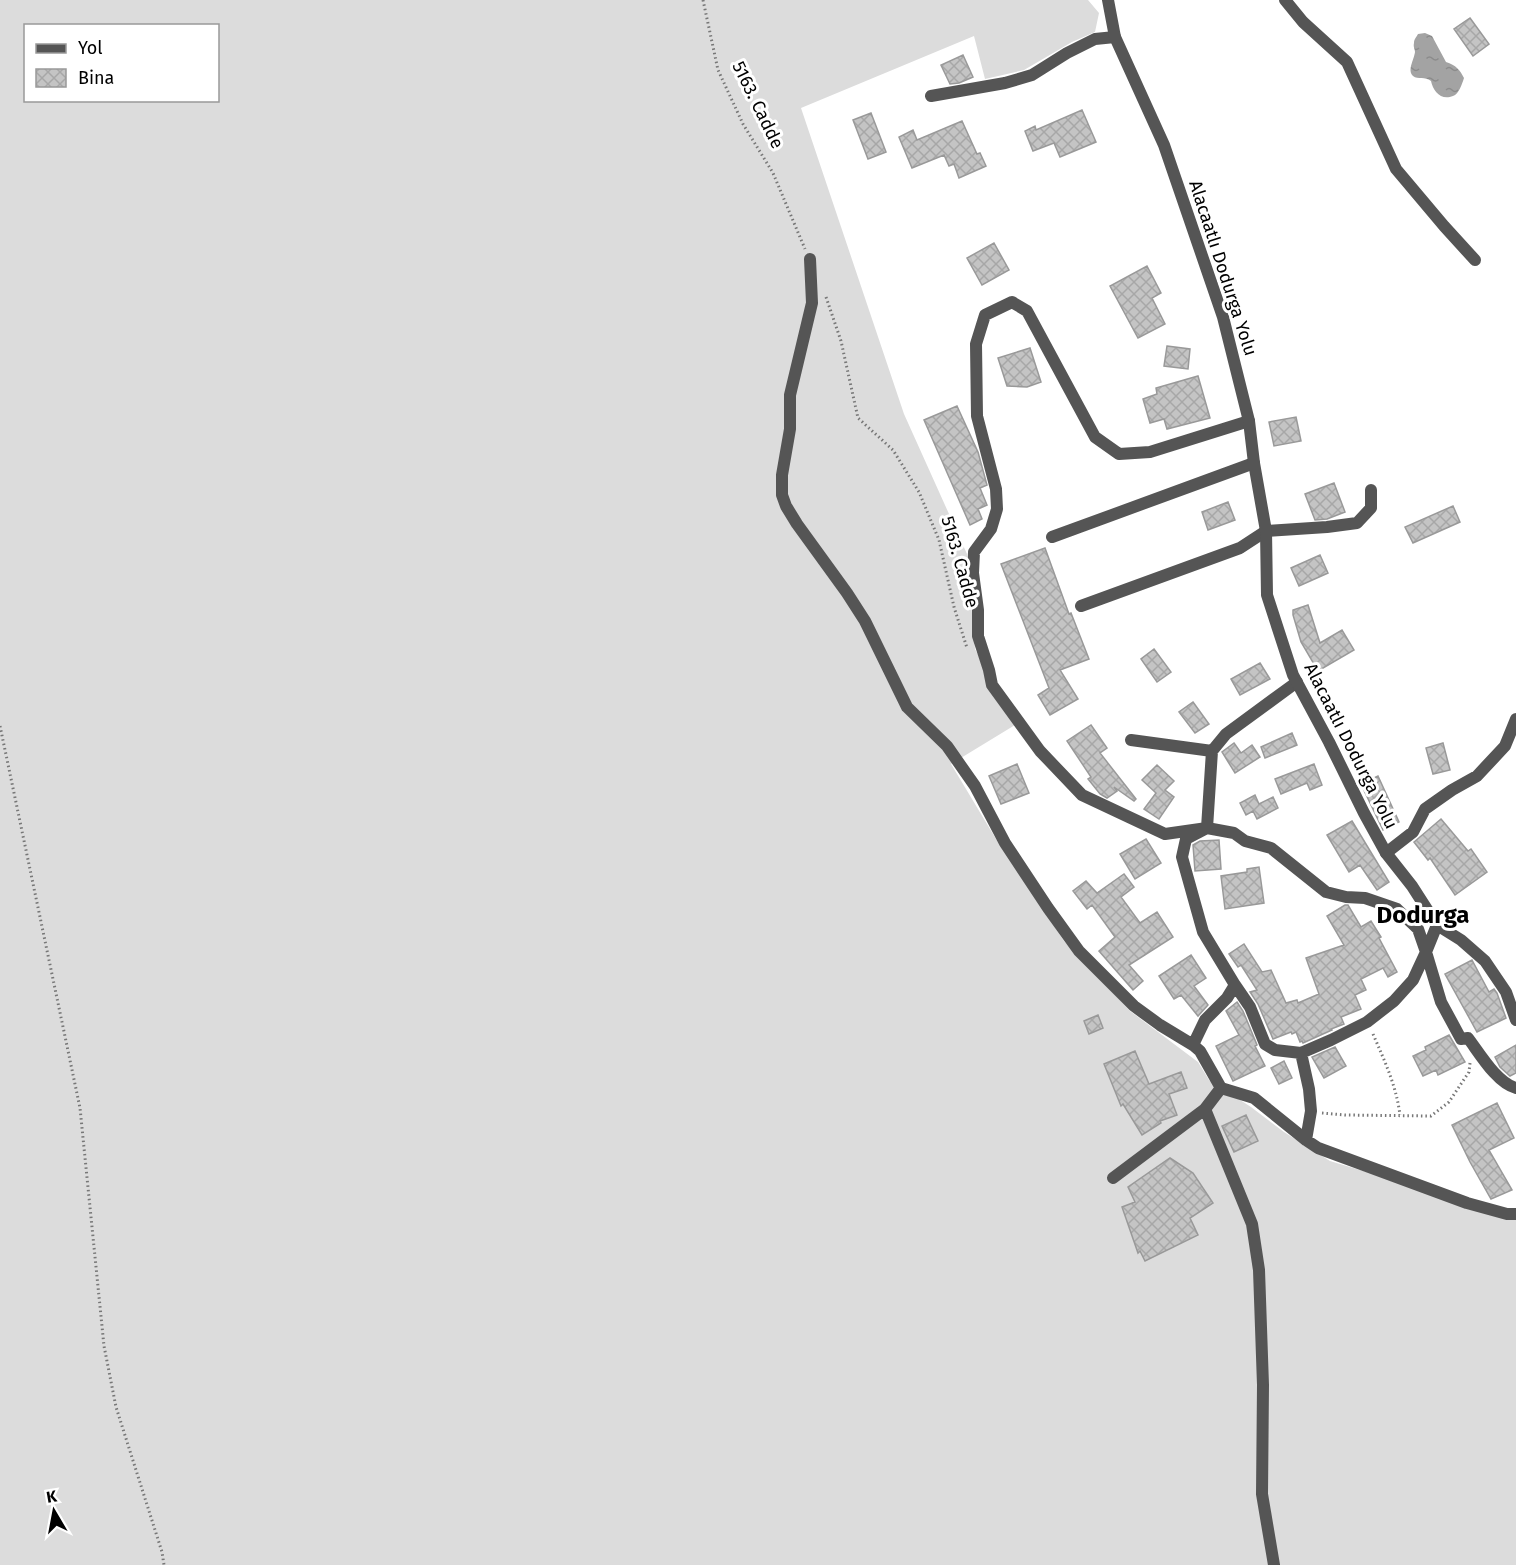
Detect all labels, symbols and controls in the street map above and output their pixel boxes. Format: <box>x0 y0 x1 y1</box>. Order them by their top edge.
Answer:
legend <box>24 24 219 102</box>
text: Yol <box>78 37 103 59</box>
street label: 5163. Cadde <box>727 58 789 152</box>
text: Bina <box>78 67 114 89</box>
street label: Alacaatlı Dodurga Yolu <box>1184 177 1262 359</box>
street label: 5163. Cadde <box>936 514 984 610</box>
street label: Alacaatlı Dodurga Yolu <box>1300 659 1402 833</box>
district label: Dodurga <box>1377 901 1469 929</box>
north arrow <box>24 1481 84 1541</box>
text: K <box>45 1486 59 1507</box>

